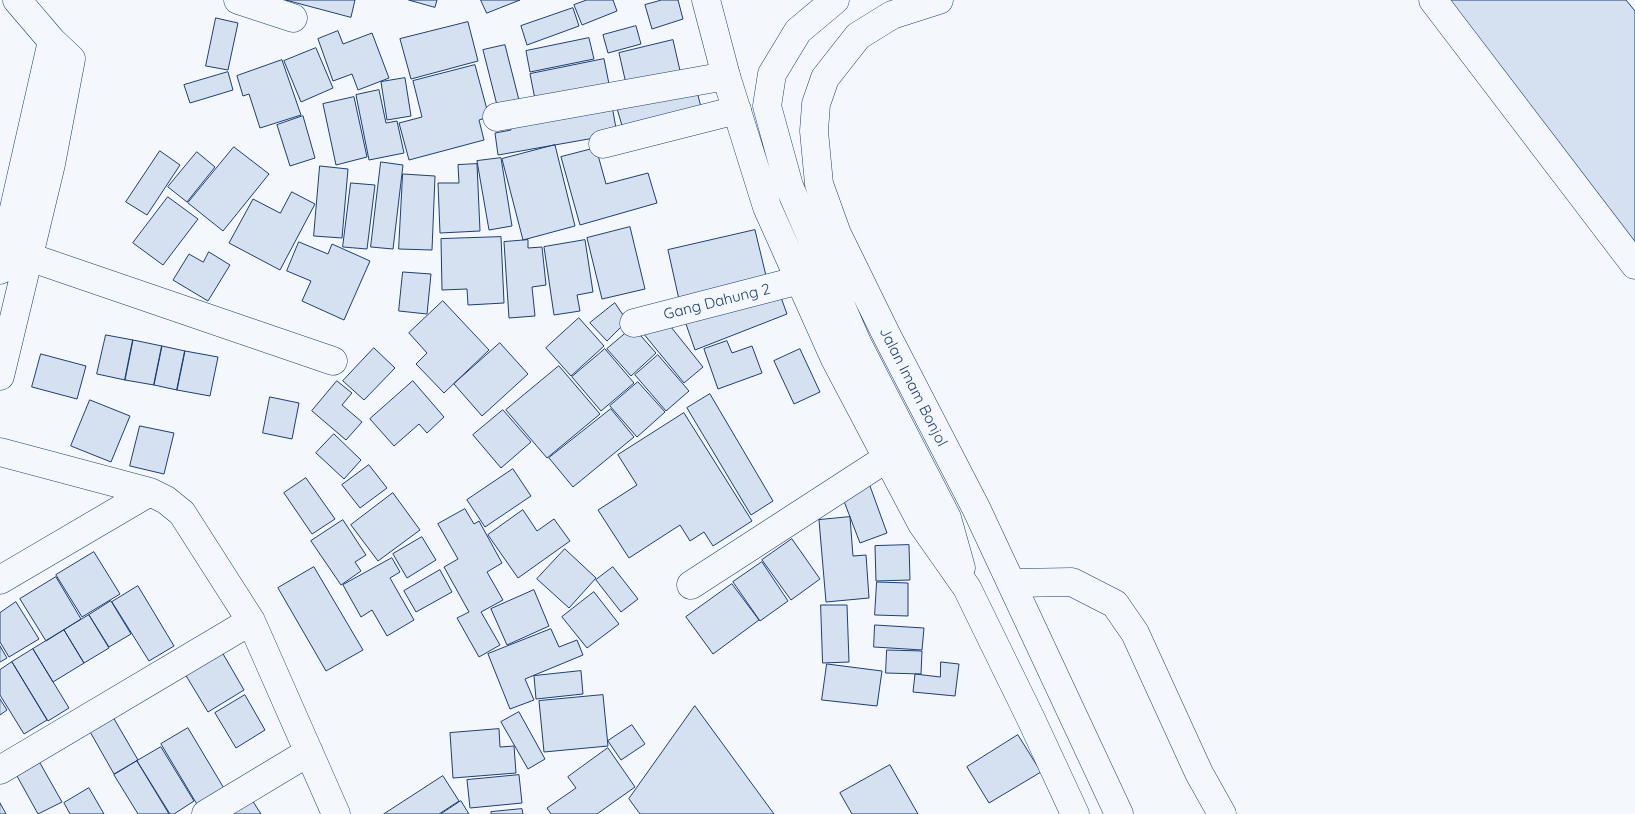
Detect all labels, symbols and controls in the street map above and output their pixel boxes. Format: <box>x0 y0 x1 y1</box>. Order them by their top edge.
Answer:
street label: Gang Dahung 2 <box>662 280 772 324</box>
street label: Jalan Imam Bonjol <box>875 324 951 450</box>

